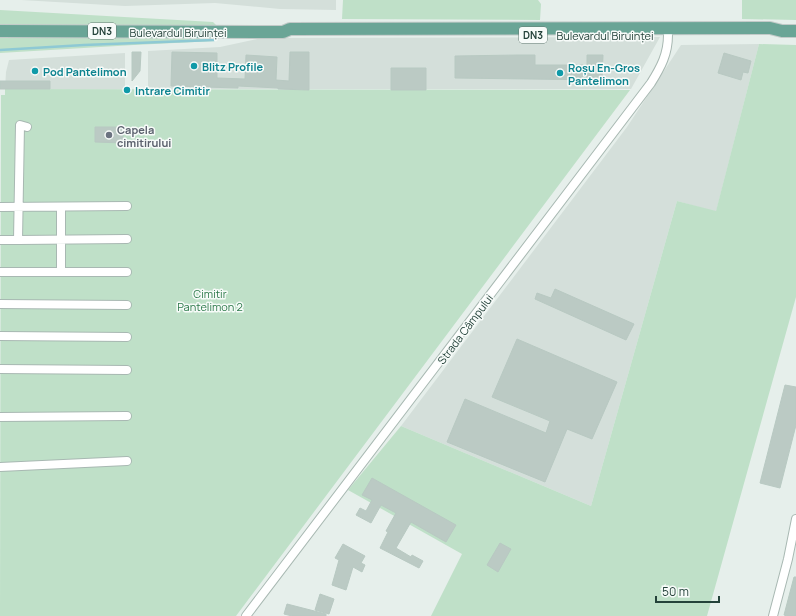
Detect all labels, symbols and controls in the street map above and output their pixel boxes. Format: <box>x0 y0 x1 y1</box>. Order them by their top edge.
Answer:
road number: DN3 <box>88 23 116 39</box>
street label: Bulevardul Biruinței <box>129 25 227 40</box>
road number: DN3 <box>519 27 547 43</box>
street label: Bulevardul Biruinței <box>556 28 654 43</box>
place label: Blitz Profile <box>202 59 264 74</box>
place label: Roșu En-Gros Pantelimon <box>568 60 640 88</box>
marker: Blitz Profile <box>189 61 199 71</box>
place label: Pod Pantelimon <box>43 64 127 79</box>
marker: Pod Pantelimon <box>30 66 40 76</box>
marker: Roșu En-Gros Pantelimon <box>555 68 565 78</box>
place label: Intrare Cimitir <box>135 83 210 98</box>
marker: Intrare Cimitir <box>122 85 132 95</box>
place label: Capela cimitirului <box>117 122 171 150</box>
marker: Capela cimitirului <box>104 130 114 140</box>
park label: Cimitir Pantelimon 2 <box>177 286 243 314</box>
street label: Strada Câmpului <box>434 291 496 367</box>
scale bar <box>656 578 719 604</box>
text: 50 m <box>662 583 689 600</box>

